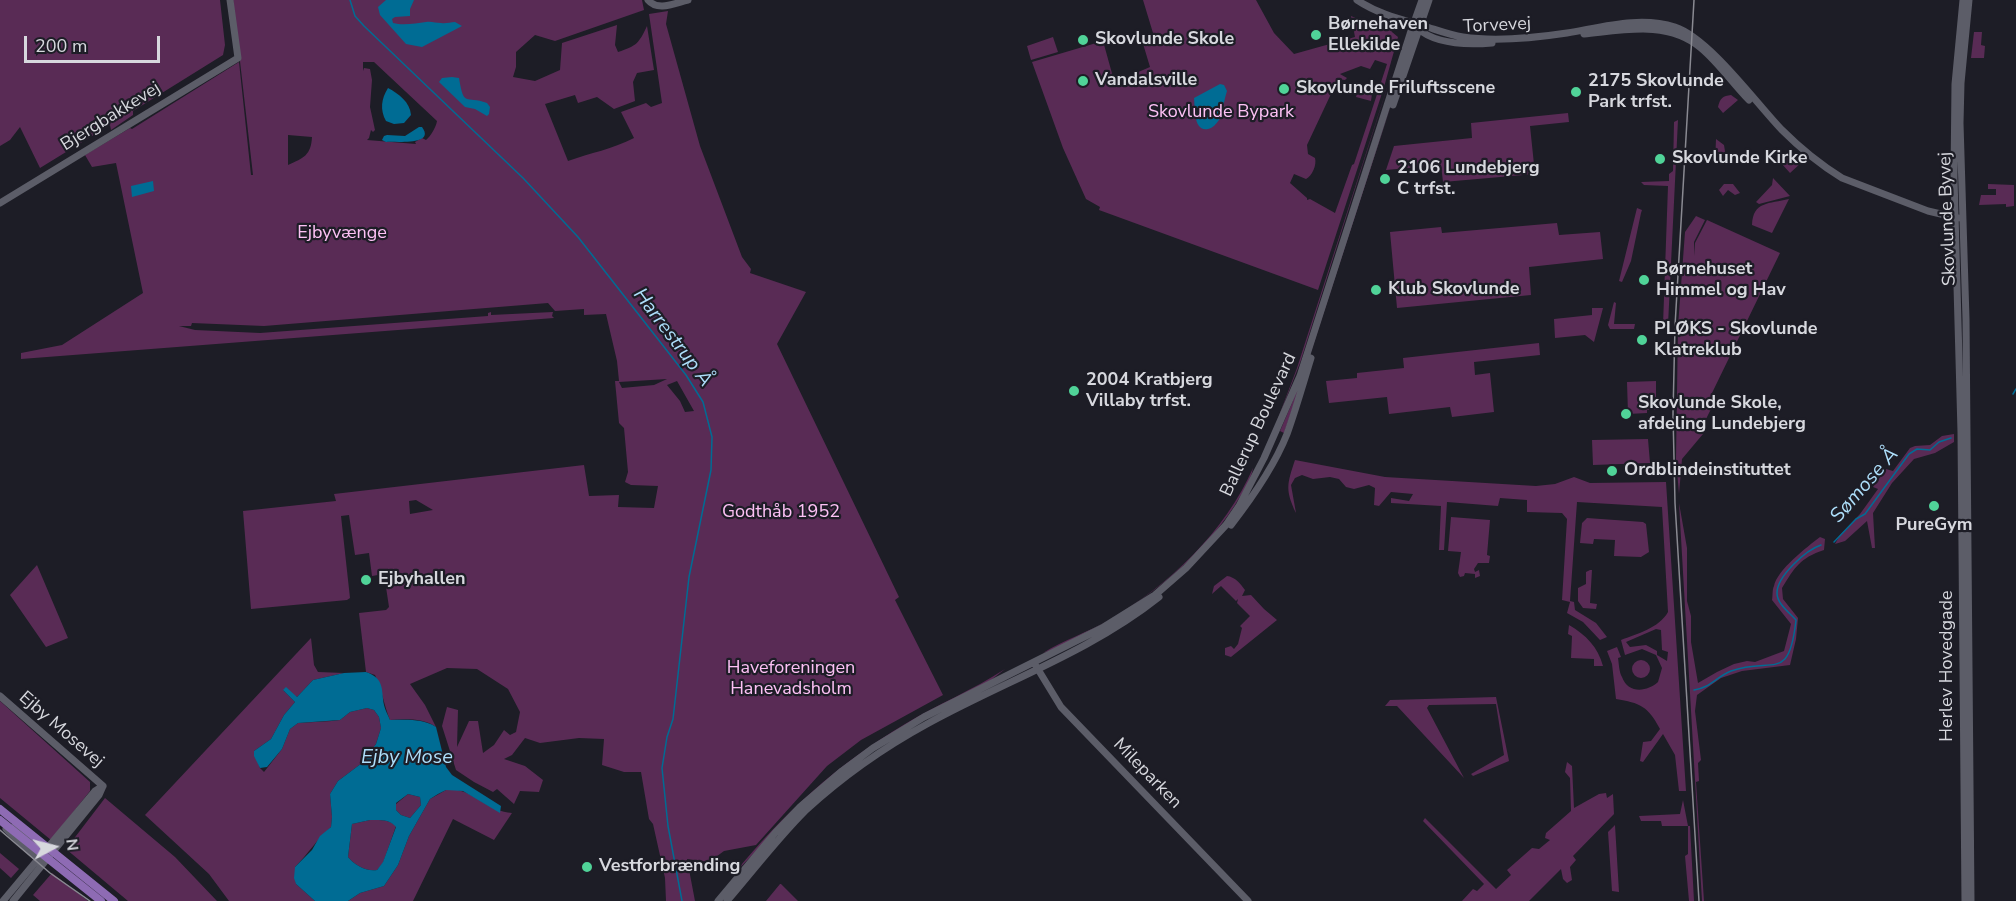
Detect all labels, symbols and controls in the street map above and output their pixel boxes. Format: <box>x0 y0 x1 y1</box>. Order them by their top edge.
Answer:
street label: Torvevej <box>1462 13 1532 39</box>
place label: Børnehaven Ellekilde <box>1328 14 1428 57</box>
scale bar <box>27 24 164 62</box>
marker: Børnehaven Ellekilde <box>1309 28 1323 42</box>
place label: Skovlunde Skole <box>1095 29 1234 51</box>
marker: Skovlunde Skole <box>1076 33 1090 47</box>
text: 200 m <box>35 34 87 58</box>
place label: Vandalsville <box>1095 70 1197 92</box>
place label: 2175 Skovlunde Park trfst. <box>1588 71 1724 113</box>
marker: Vandalsville <box>1076 74 1090 88</box>
street label: Bjergbakkevej <box>57 78 165 156</box>
place label: Skovlunde Friluftsscene <box>1296 78 1495 100</box>
marker: Skovlunde Friluftsscene <box>1277 82 1291 96</box>
marker: 2175 Skovlunde Park trfst. <box>1569 85 1583 99</box>
park label: Skovlunde Bypark <box>1148 102 1294 124</box>
place label: Skovlunde Kirke <box>1672 148 1807 170</box>
marker: Skovlunde Kirke <box>1653 152 1667 166</box>
street label: Skovlunde Byvej <box>1935 152 1961 286</box>
place label: 2106 Lundebjerg C trfst. <box>1397 158 1540 201</box>
marker: 2106 Lundebjerg C trfst. <box>1378 172 1392 186</box>
park label: Ejbyvænge <box>297 223 387 245</box>
place label: Børnehuset Himmel og Hav <box>1656 259 1786 302</box>
marker: Børnehuset Himmel og Hav <box>1637 273 1651 287</box>
place label: Klub Skovlunde <box>1388 279 1520 301</box>
marker: Klub Skovlunde <box>1369 283 1383 297</box>
water label: Harrestrup Å <box>627 284 717 392</box>
place label: PLØKS - Skovlunde Klatreklub <box>1654 319 1817 362</box>
marker: PLØKS - Skovlunde Klatreklub <box>1635 333 1649 347</box>
street label: Ballerup Boulevard <box>1216 350 1302 500</box>
place label: 2004 Kratbjerg Villaby trfst. <box>1086 370 1213 412</box>
marker: 2004 Kratbjerg Villaby trfst. <box>1067 384 1081 398</box>
place label: Skovlunde Skole, afdeling Lundebjerg <box>1638 393 1806 436</box>
marker: Skovlunde Skole, afdeling Lundebjerg <box>1619 407 1633 421</box>
water label: Sømose Å <box>1826 444 1904 528</box>
place label: Ordblindeinstituttet <box>1624 460 1791 482</box>
marker: Ordblindeinstituttet <box>1605 464 1619 478</box>
marker: PureGym <box>1927 499 1941 513</box>
park label: Godthåb 1952 <box>722 502 840 524</box>
place label: PureGym <box>1895 515 1973 537</box>
place label: Ejbyhallen <box>378 569 466 591</box>
marker: Ejbyhallen <box>359 573 373 587</box>
street label: Herlev Hovedgade <box>1937 590 1959 742</box>
park label: Haveforeningen Hanevadsholm <box>727 658 855 700</box>
street label: Ejby Mosevej <box>14 687 108 773</box>
street label: Mileparken <box>1108 734 1186 814</box>
water label: Ejby Mose <box>361 746 453 770</box>
north arrow <box>24 817 84 877</box>
text: N <box>60 838 84 852</box>
place label: Vestforbrænding <box>599 856 740 878</box>
marker: Vestforbrænding <box>580 860 594 874</box>

